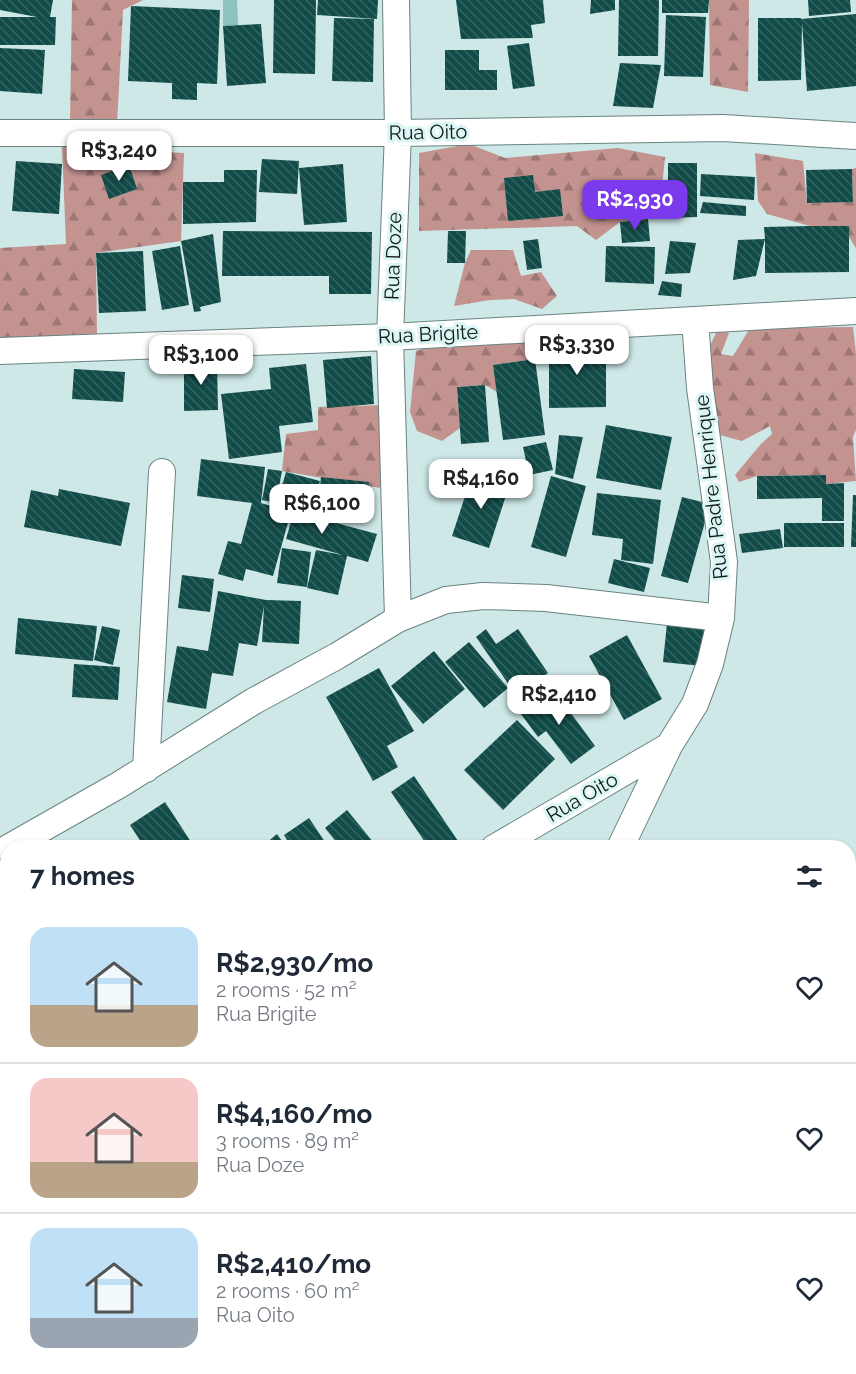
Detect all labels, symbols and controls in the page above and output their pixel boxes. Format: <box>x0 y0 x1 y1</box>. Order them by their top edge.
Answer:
street label: Rua Oito <box>388 119 468 145</box>
pin: R$3,240 <box>64 131 174 182</box>
text: R$3,240 <box>81 138 157 162</box>
pin: R$2,930 <box>580 180 690 231</box>
text: R$2,930 <box>596 187 674 211</box>
street label: Rua Doze <box>379 211 407 300</box>
street label: Rua Brigite <box>377 319 479 349</box>
pin: R$3,330 <box>522 325 632 376</box>
text: R$3,330 <box>539 332 615 356</box>
pin: R$3,100 <box>146 335 256 386</box>
text: R$3,100 <box>163 342 239 366</box>
street label: Rua Padre Henrique <box>689 393 733 580</box>
pin: R$4,160 <box>426 459 536 510</box>
text: R$4,160 <box>443 466 519 490</box>
pin: R$6,100 <box>267 484 377 535</box>
text: R$6,100 <box>283 491 361 515</box>
pin: R$2,410 <box>504 675 614 726</box>
text: R$2,410 <box>521 682 597 706</box>
street label: Rua Oito <box>542 767 622 827</box>
icon: filters <box>793 860 826 893</box>
text: 7 homes <box>30 861 135 891</box>
text: R$2,930/mo <box>216 948 373 978</box>
icon: home <box>78 951 150 1023</box>
icon: heart <box>793 971 826 1004</box>
text: 2 rooms · 52 m² <box>216 978 357 1002</box>
text: Rua Brigite <box>216 1002 316 1026</box>
text: R$4,160/mo <box>216 1099 372 1129</box>
icon: home <box>78 1102 150 1174</box>
icon: heart <box>793 1122 826 1155</box>
text: 3 rooms · 89 m² <box>216 1129 359 1153</box>
text: Rua Doze <box>216 1153 304 1177</box>
text: R$2,410/mo <box>216 1249 371 1279</box>
icon: home <box>78 1252 150 1324</box>
icon: heart <box>793 1272 826 1305</box>
text: 2 rooms · 60 m² <box>216 1279 360 1303</box>
text: Rua Oito <box>216 1303 295 1327</box>

